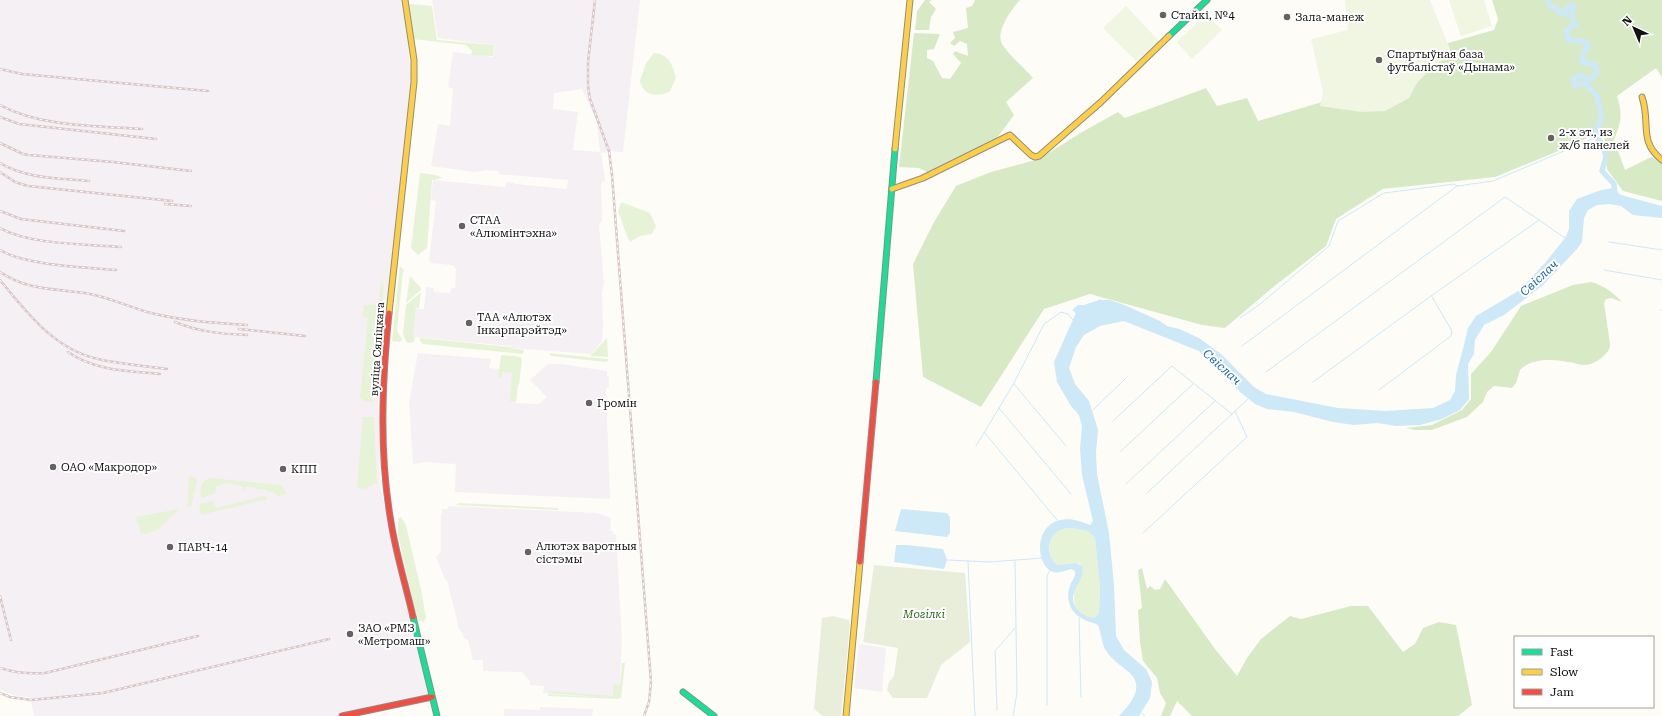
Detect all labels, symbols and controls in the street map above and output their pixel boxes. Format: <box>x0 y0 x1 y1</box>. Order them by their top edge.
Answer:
north arrow <box>1614 8 1654 48</box>
place label: Стайкі, №4 <box>1171 9 1235 22</box>
marker: Стайкі, №4 <box>1158 10 1168 20</box>
place label: Зала-манеж <box>1295 11 1364 24</box>
marker: Зала-манеж <box>1282 12 1292 22</box>
text: N <box>1620 13 1635 29</box>
place label: Спартыўная база футбалістаў «Дынама» <box>1387 48 1515 74</box>
marker: Спартыўная база футбалістаў «Дынама» <box>1374 55 1384 65</box>
place label: 2-х эт., из ж/б панелей <box>1559 126 1630 152</box>
marker: 2-х эт., из ж/б панелей <box>1546 133 1556 143</box>
place label: СТАА «Алюмінтэхна» <box>470 214 557 240</box>
marker: СТАА «Алюмінтэхна» <box>457 221 467 231</box>
water label: Свіслач <box>1517 257 1561 299</box>
street label: вуліца Сяліцкага <box>368 301 387 397</box>
place label: ТАА «Алютэх Інкарпарэйтэд» <box>477 311 567 337</box>
marker: ТАА «Алютэх Інкарпарэйтэд» <box>464 318 474 328</box>
water label: Свіслач <box>1200 346 1244 388</box>
place label: Громін <box>597 397 637 410</box>
marker: Громін <box>584 398 594 408</box>
place label: ОАО «Макродор» <box>61 461 157 474</box>
marker: ОАО «Макродор» <box>48 462 58 472</box>
place label: КПП <box>291 463 317 476</box>
marker: КПП <box>278 464 288 474</box>
place label: Алютэх варотныя сістэмы <box>536 540 637 566</box>
place label: ПАВЧ-14 <box>178 541 228 554</box>
marker: ПАВЧ-14 <box>165 542 175 552</box>
marker: Алютэх варотныя сістэмы <box>523 547 533 557</box>
park label: Могілкі <box>902 608 945 621</box>
place label: ЗАО «РМЗ «Метромаш» <box>358 622 430 648</box>
marker: ЗАО «РМЗ «Метромаш» <box>345 629 355 639</box>
legend <box>1514 636 1654 708</box>
text: Fast <box>1550 645 1574 659</box>
text: Slow <box>1550 665 1578 679</box>
text: Jam <box>1550 685 1574 699</box>

